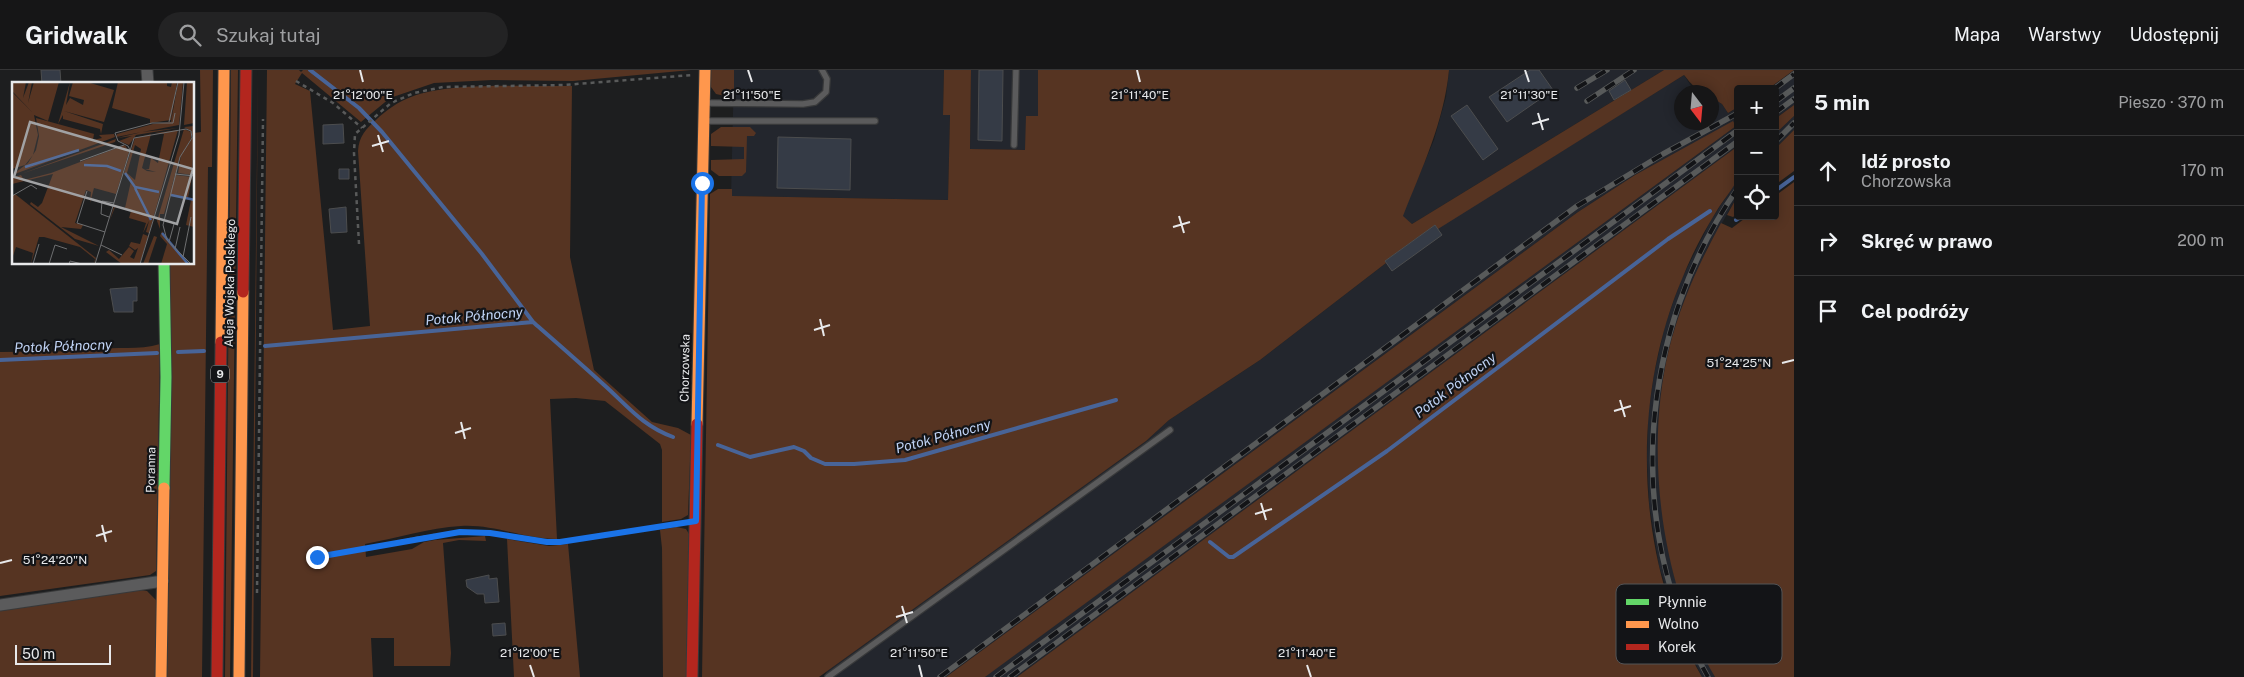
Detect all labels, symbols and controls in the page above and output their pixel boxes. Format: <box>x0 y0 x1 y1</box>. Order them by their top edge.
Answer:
search box <box>158 12 508 57</box>
text: Gridwalk <box>25 21 128 49</box>
icon: search <box>176 21 204 49</box>
text: Szukaj tutaj <box>216 24 320 46</box>
text: Mapa <box>1954 24 2000 45</box>
text: Warstwy <box>2028 24 2101 45</box>
text: Udostępnij <box>2129 24 2219 45</box>
inset map <box>12 82 195 265</box>
north arrow <box>1674 85 1719 130</box>
map controls <box>1734 85 1779 220</box>
button: + <box>1734 85 1779 130</box>
text: 21°12'00"E <box>333 88 393 102</box>
text: 21°11'50"E <box>723 88 781 102</box>
text: 21°11'40"E <box>1111 88 1169 102</box>
text: 21°11'30"E <box>1500 88 1558 102</box>
text: 5 min <box>1814 90 1870 115</box>
text: Pieszo · 370 m <box>2118 93 2224 112</box>
button: − <box>1734 130 1779 175</box>
text: Idź prosto <box>1861 150 1951 172</box>
icon: ahead <box>1814 157 1842 185</box>
text: 170 m <box>2181 161 2224 180</box>
route start <box>691 172 714 195</box>
text: Chorzowska <box>1861 172 1951 191</box>
button: locate <box>1734 175 1779 220</box>
street label: Aleja Wojska Polskiego <box>222 218 238 347</box>
icon: right <box>1814 227 1842 255</box>
text: Skręć w prawo <box>1861 230 1993 252</box>
text: 200 m <box>2177 231 2224 250</box>
icon: arrive <box>1814 297 1842 325</box>
text: Cel podróży <box>1861 300 1969 322</box>
water label: Potok Północny <box>425 304 524 328</box>
street label: Chorzowska <box>677 334 693 402</box>
water label: Potok Północny <box>14 336 113 356</box>
water label: Potok Północny <box>1411 349 1500 421</box>
text: 51°24'25"N <box>1707 356 1771 370</box>
road number: 9 <box>211 366 229 382</box>
water label: Potok Północny <box>894 415 993 456</box>
street label: Poranna <box>144 447 158 493</box>
route end <box>306 546 329 569</box>
text: 51°24'20"N <box>23 553 87 567</box>
legend <box>1616 584 1782 664</box>
text: Płynnie <box>1658 594 1707 610</box>
text: Wolno <box>1658 616 1699 632</box>
text: Korek <box>1658 639 1696 655</box>
scale bar <box>15 642 111 665</box>
text: 50 m <box>22 646 55 662</box>
text: 21°12'00"E <box>500 646 560 660</box>
text: 21°11'50"E <box>890 646 948 660</box>
text: 21°11'40"E <box>1278 646 1336 660</box>

